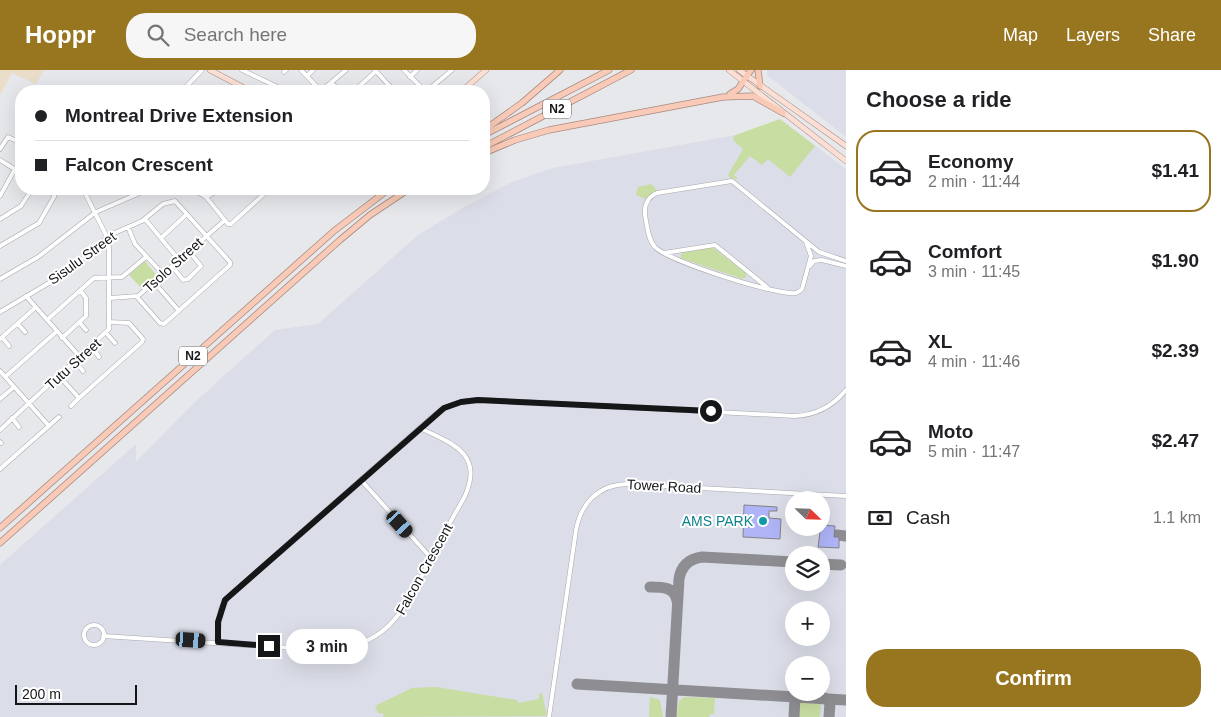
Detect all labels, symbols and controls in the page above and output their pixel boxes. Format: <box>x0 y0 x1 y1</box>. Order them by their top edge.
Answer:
search box <box>126 13 476 58</box>
text: Hoppr <box>25 21 96 48</box>
icon: search <box>144 21 172 49</box>
text: Search here <box>184 24 287 45</box>
text: Map <box>1003 25 1038 45</box>
text: Layers <box>1066 25 1120 45</box>
text: Share <box>1148 25 1196 45</box>
text: Choose a ride <box>866 87 1011 112</box>
road number: N2 <box>543 100 571 118</box>
text: Montreal Drive Extension <box>65 105 293 126</box>
icon: car <box>868 149 913 194</box>
text: Economy <box>928 151 1014 172</box>
text: Falcon Crescent <box>65 154 213 175</box>
text: $1.41 <box>1151 160 1199 181</box>
text: 2 min · 11:44 <box>928 173 1020 190</box>
street label: Sisulu Street <box>45 228 119 288</box>
street label: Tsolo Street <box>140 234 206 296</box>
icon: car <box>868 239 913 284</box>
text: Comfort <box>928 241 1002 262</box>
text: $1.90 <box>1151 250 1199 271</box>
text: 3 min · 11:45 <box>928 263 1020 280</box>
icon: car <box>868 329 913 374</box>
text: XL <box>928 331 952 352</box>
street label: Tutu Street <box>42 335 104 393</box>
text: $2.39 <box>1151 340 1199 361</box>
road number: N2 <box>179 346 207 366</box>
text: 4 min · 11:46 <box>928 353 1020 370</box>
route start <box>700 400 722 422</box>
icon: car <box>868 419 913 464</box>
text: Moto <box>928 421 973 442</box>
text: $2.47 <box>1151 430 1199 451</box>
text: 5 min · 11:47 <box>928 443 1020 460</box>
street label: Tower Road <box>626 476 702 496</box>
north arrow <box>785 491 830 536</box>
map controls <box>785 491 830 701</box>
icon: cash <box>866 504 894 532</box>
text: Cash <box>906 507 950 528</box>
car <box>384 508 415 540</box>
text: 1.1 km <box>1153 509 1201 526</box>
place label: AMS PARK <box>682 513 754 529</box>
marker: AMS PARK <box>757 515 769 527</box>
street label: Falcon Crescent <box>392 520 456 617</box>
button: layers <box>785 546 830 591</box>
button: + <box>785 601 830 646</box>
callout: 3 min <box>286 628 369 664</box>
car <box>175 631 206 649</box>
route end <box>258 635 280 657</box>
text: 3 min <box>306 638 348 655</box>
button: Confirm <box>866 649 1201 707</box>
button: − <box>785 656 830 701</box>
scale bar <box>15 682 138 705</box>
text: 200 m <box>22 686 61 702</box>

